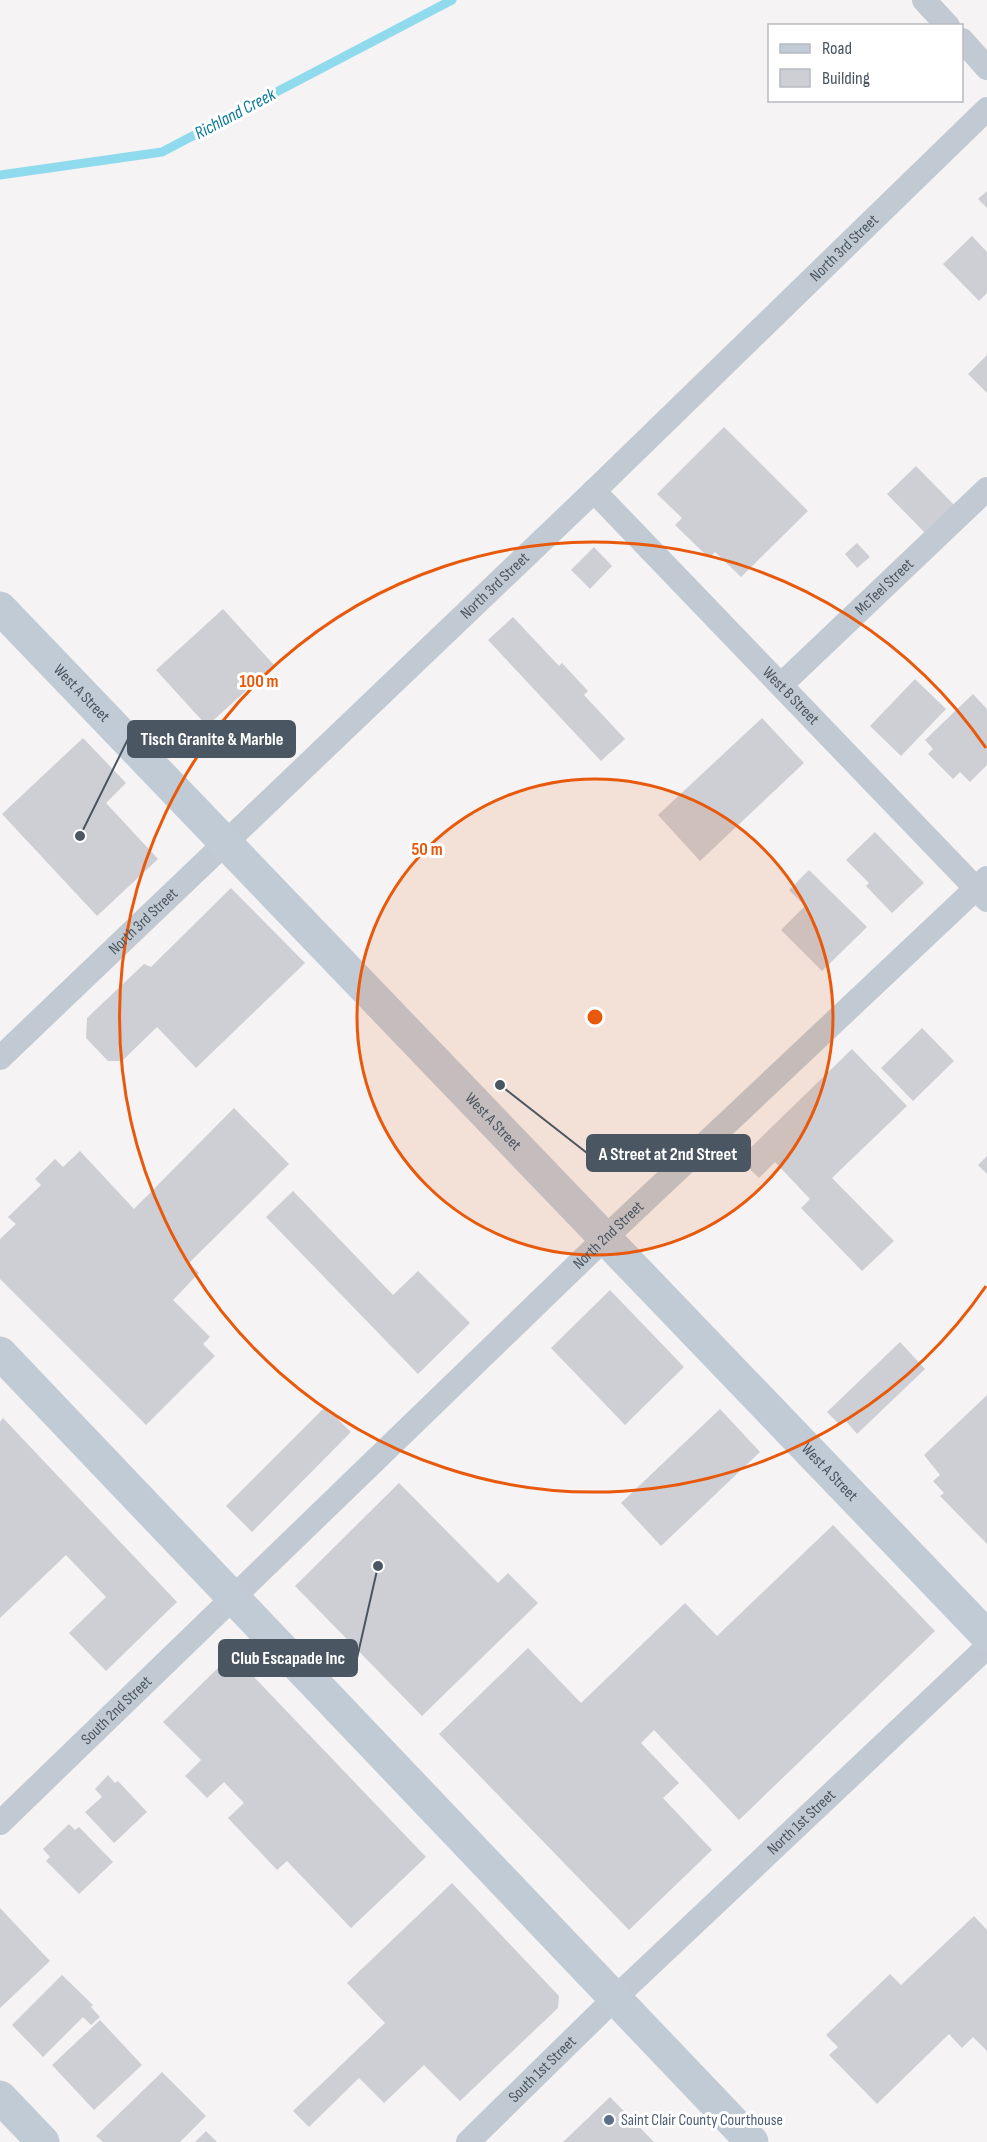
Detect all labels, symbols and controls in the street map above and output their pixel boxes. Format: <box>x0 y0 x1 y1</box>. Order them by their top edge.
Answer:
legend <box>768 24 963 102</box>
text: Road <box>822 38 852 59</box>
text: Building <box>822 68 870 89</box>
water label: Richland Creek <box>191 83 280 144</box>
street label: North 3rd Street <box>806 210 882 285</box>
street label: North 3rd Street <box>456 548 533 623</box>
street label: McTeel Street <box>851 555 917 619</box>
street label: West A Street <box>50 660 114 726</box>
street label: West B Street <box>759 663 823 729</box>
text: 100 m <box>240 671 279 692</box>
callout: Tisch Granite & Marble <box>128 721 295 757</box>
text: Tisch Granite & Marble <box>141 729 283 750</box>
text: 50 m <box>411 839 443 860</box>
street label: North 3rd Street <box>105 884 182 959</box>
centre of rings <box>585 1007 605 1027</box>
street label: West A Street <box>461 1089 525 1155</box>
callout: A Street at 2nd Street <box>587 1135 750 1171</box>
text: A Street at 2nd Street <box>598 1144 737 1165</box>
street label: North 2nd Street <box>569 1197 648 1273</box>
street label: West A Street <box>798 1439 862 1505</box>
callout: Club Escapade Inc <box>219 1640 357 1676</box>
text: Club Escapade Inc <box>231 1648 345 1669</box>
street label: South 2nd Street <box>77 1672 156 1749</box>
street label: North 1st Street <box>763 1785 839 1859</box>
street label: South 1st Street <box>505 2032 580 2106</box>
place label: Saint Clair County Courthouse <box>621 2111 783 2130</box>
marker: Saint Clair County Courthouse <box>602 2113 616 2127</box>

